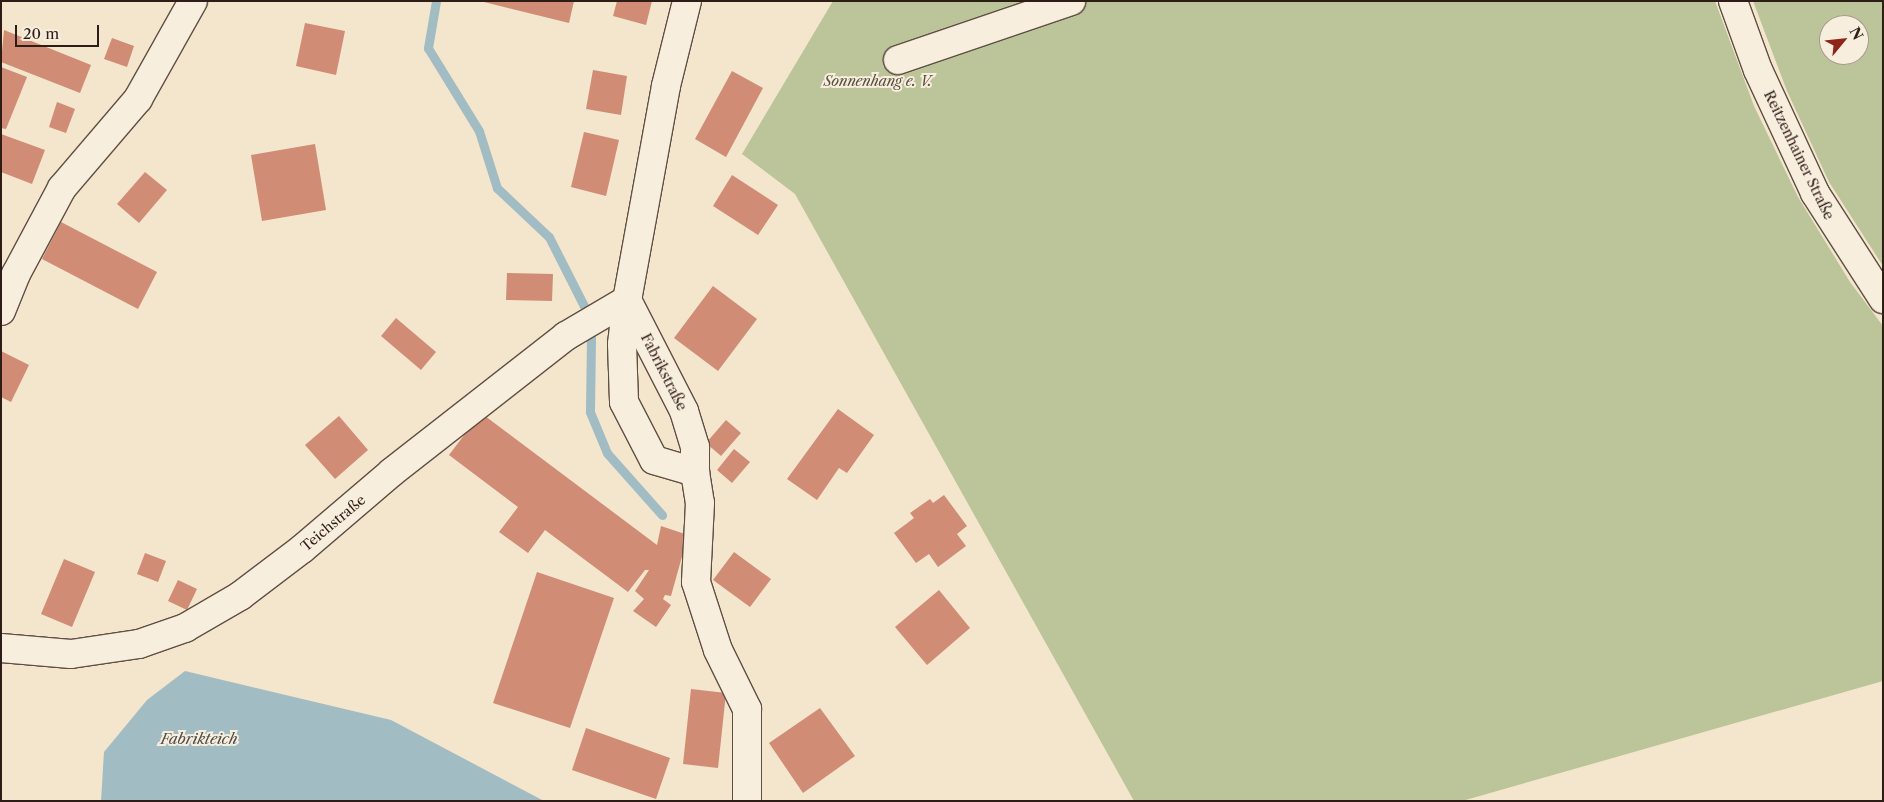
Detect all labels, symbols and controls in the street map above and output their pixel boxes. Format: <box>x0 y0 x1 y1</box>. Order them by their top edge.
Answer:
scale bar <box>18 15 101 47</box>
north arrow <box>1819 15 1869 65</box>
text: 20 m <box>23 24 59 43</box>
text: N <box>1846 24 1867 43</box>
park label: Sonnenhang e. V. <box>824 73 932 89</box>
street label: Reitzenhainer Straße <box>1760 88 1838 222</box>
street label: Fabrikstraße <box>637 331 691 413</box>
street label: Teichstraße <box>297 491 369 555</box>
water label: Fabrikteich <box>161 730 237 748</box>

